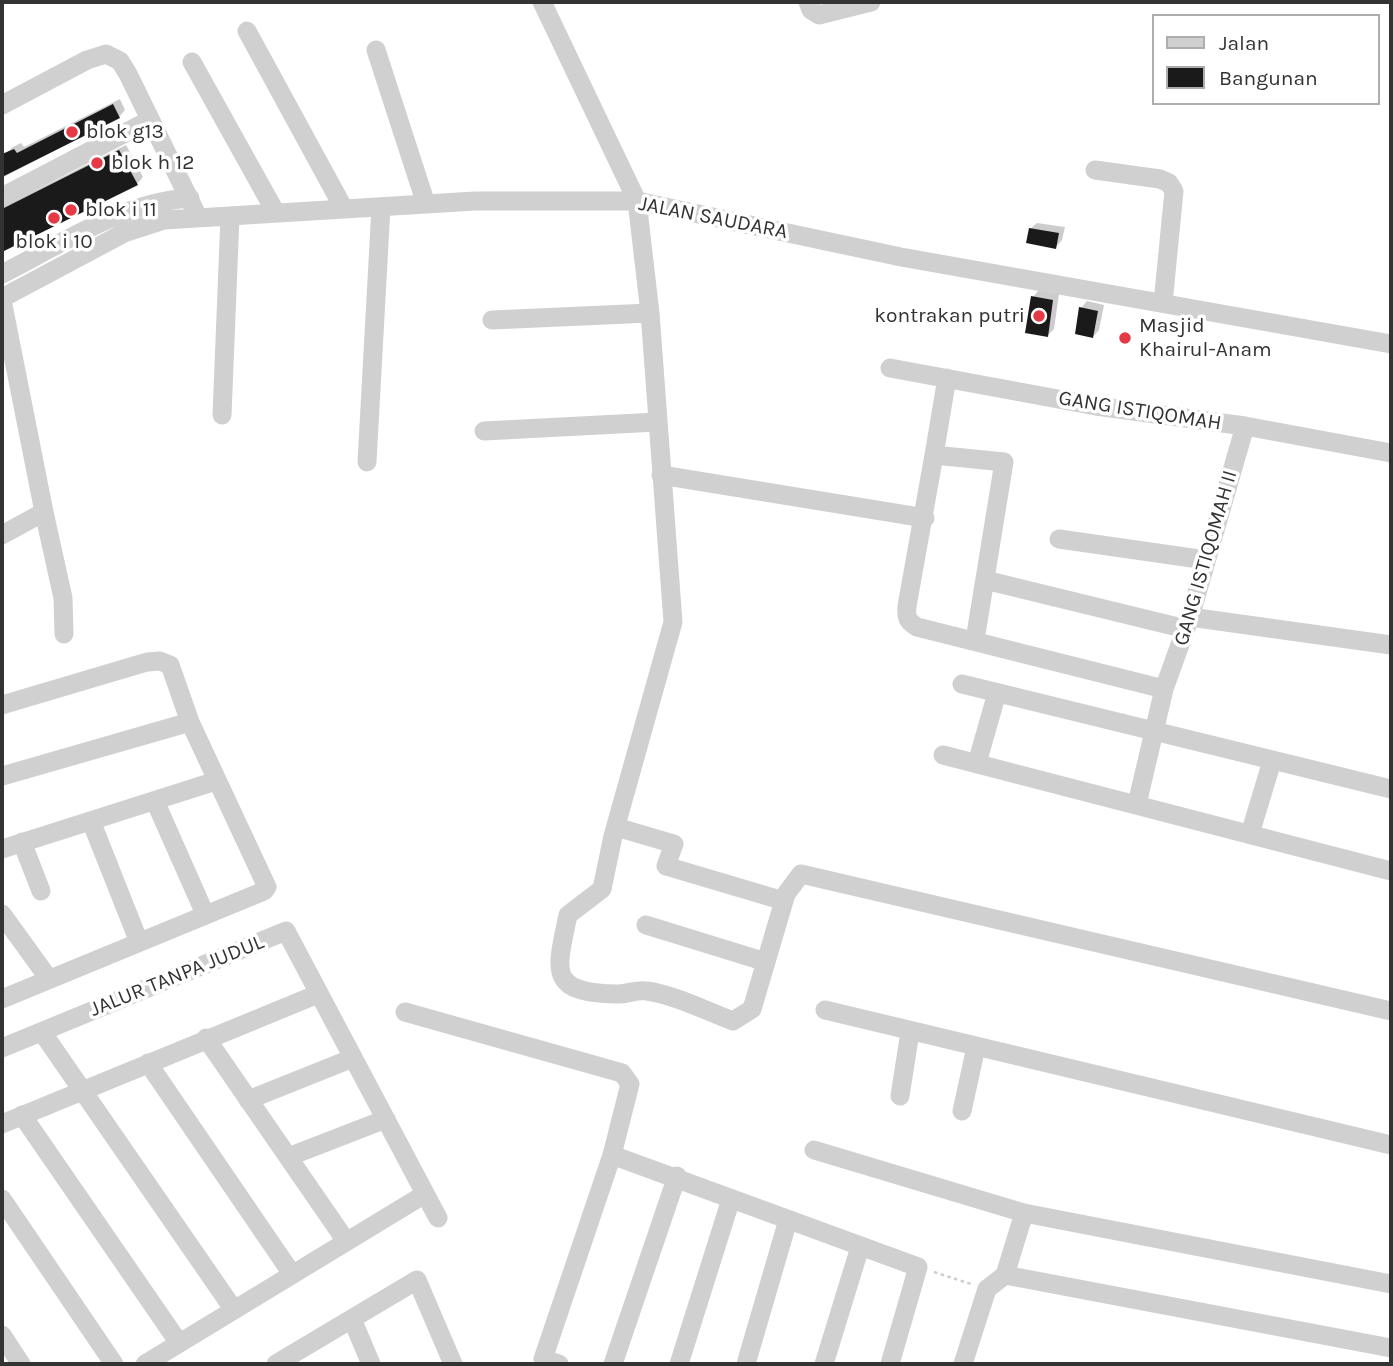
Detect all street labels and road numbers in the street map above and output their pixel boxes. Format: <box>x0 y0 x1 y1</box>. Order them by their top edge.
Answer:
street label: JALAN SAUDARA <box>636 191 790 245</box>
street label: GANG ISTIQOMAH <box>1057 386 1223 436</box>
street label: GANG ISTIQOMAH II <box>1169 467 1243 649</box>
street label: JALUR TANPA JUDUL <box>86 930 268 1022</box>

